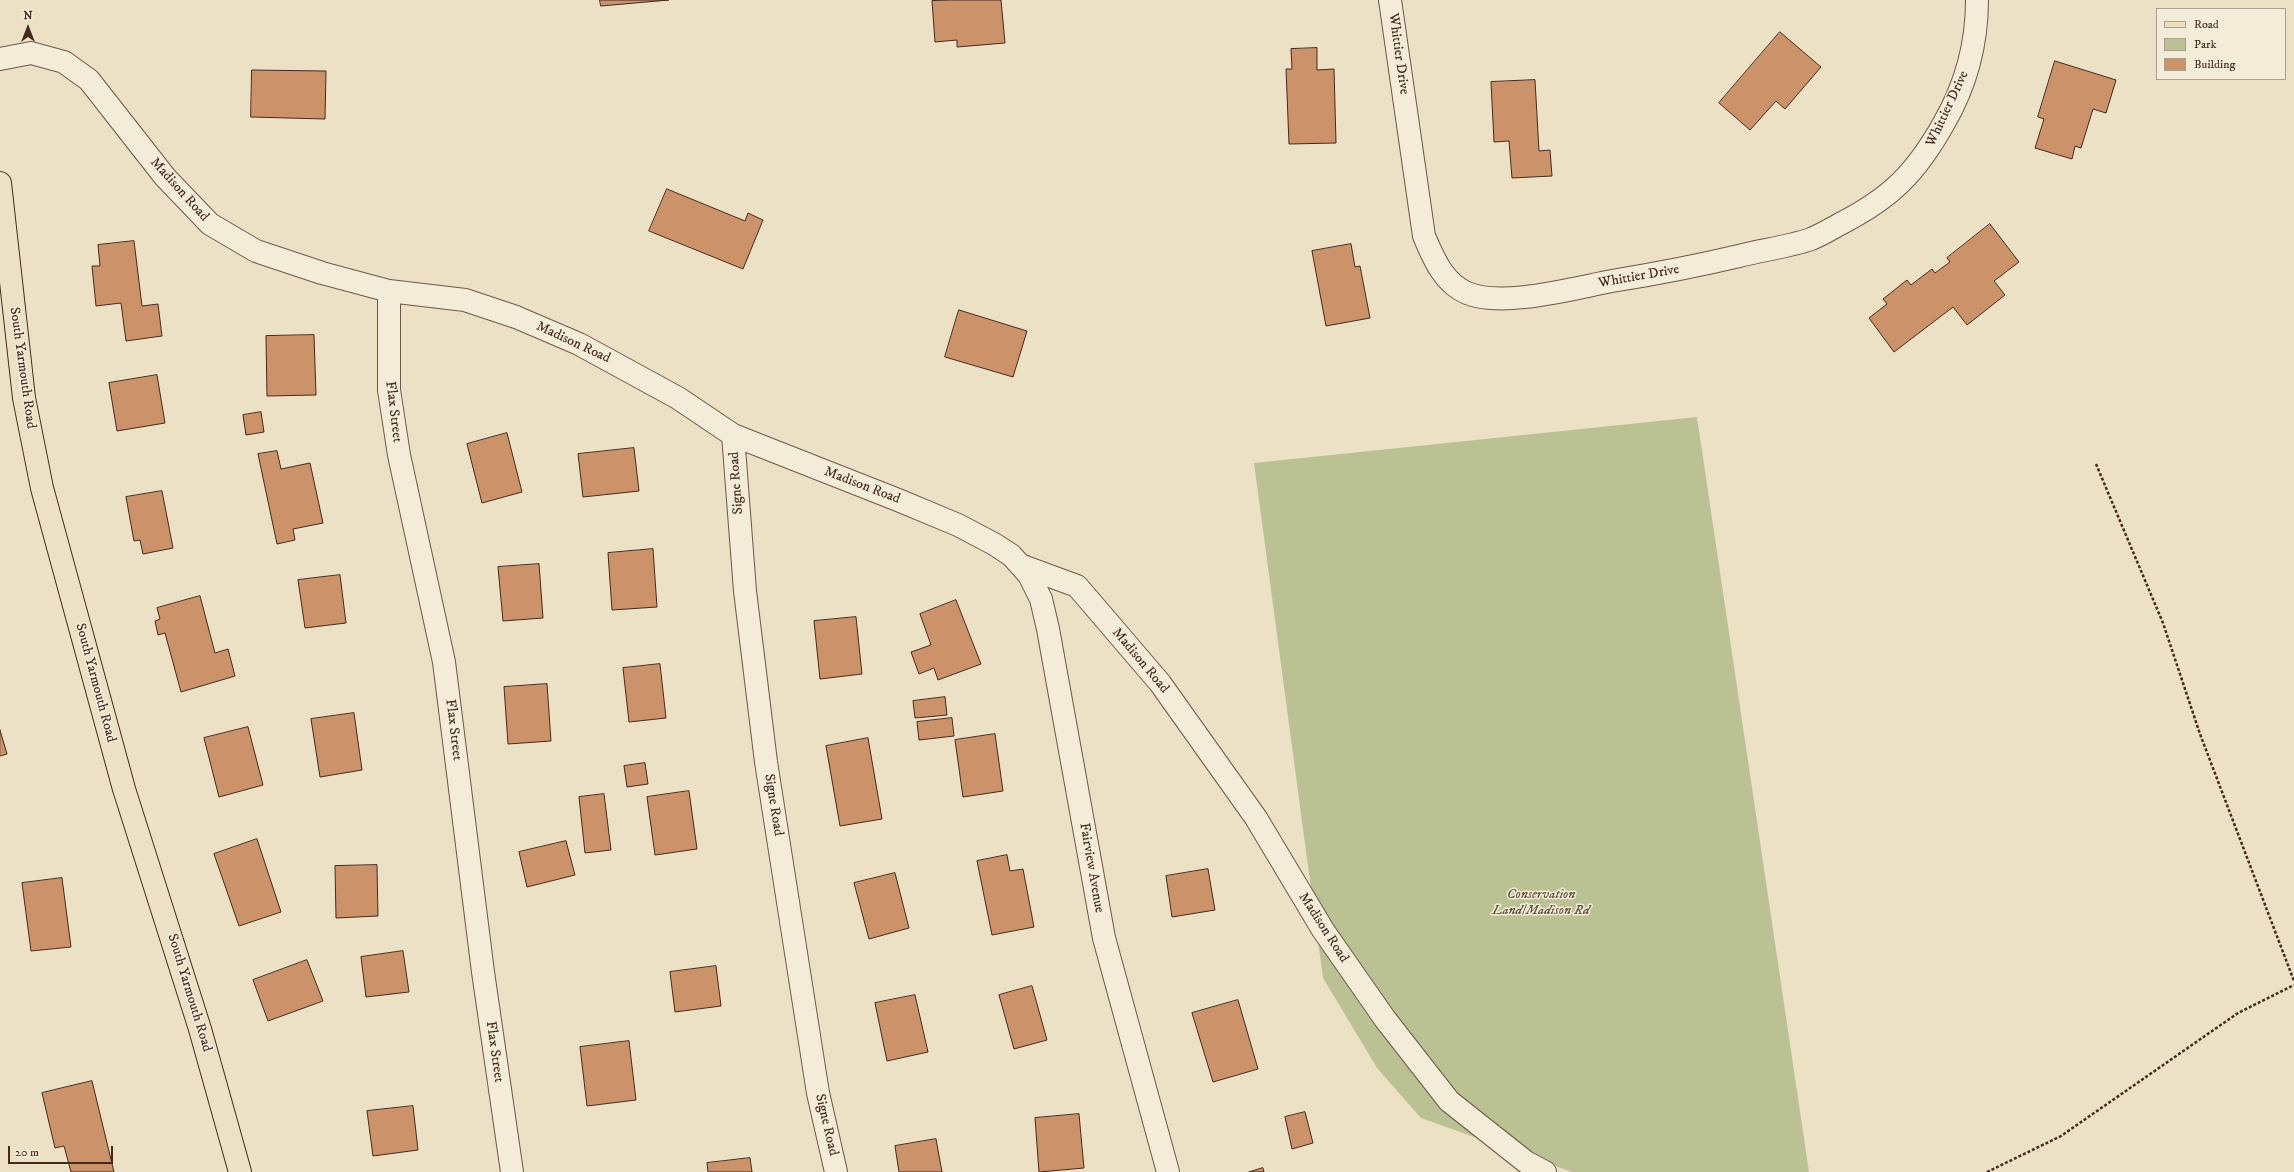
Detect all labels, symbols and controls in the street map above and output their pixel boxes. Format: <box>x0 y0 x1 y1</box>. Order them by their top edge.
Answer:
north arrow <box>8 8 48 48</box>
legend <box>2156 8 2286 80</box>
text: N <box>23 9 33 23</box>
street label: Whittier Drive <box>1384 12 1412 96</box>
text: Road <box>2194 17 2219 32</box>
text: Park <box>2194 37 2216 52</box>
text: Building <box>2194 57 2235 72</box>
street label: Whittier Drive <box>1923 68 1973 150</box>
street label: Madison Road <box>146 155 212 225</box>
street label: Whittier Drive <box>1597 262 1681 292</box>
street label: South Yarmouth Road <box>5 306 39 430</box>
street label: Madison Road <box>533 318 613 368</box>
street label: Flax Street <box>381 380 405 444</box>
street label: Signe Road <box>726 451 748 515</box>
street label: Madison Road <box>822 464 902 508</box>
street label: South Yarmouth Road <box>71 622 119 744</box>
street label: Madison Road <box>1108 625 1172 697</box>
street label: Flax Street <box>441 698 465 762</box>
street label: Signe Road <box>760 773 786 837</box>
street label: Fairview Avenue <box>1075 822 1107 914</box>
park label: Conservation Land/Madison Rd <box>1492 887 1590 920</box>
street label: Madison Road <box>1294 890 1352 966</box>
street label: South Yarmouth Road <box>163 932 215 1054</box>
street label: Flax Street <box>481 1020 507 1084</box>
street label: Signe Road <box>811 1093 841 1157</box>
scale bar <box>10 1138 115 1164</box>
text: 20 m <box>15 1145 39 1160</box>

